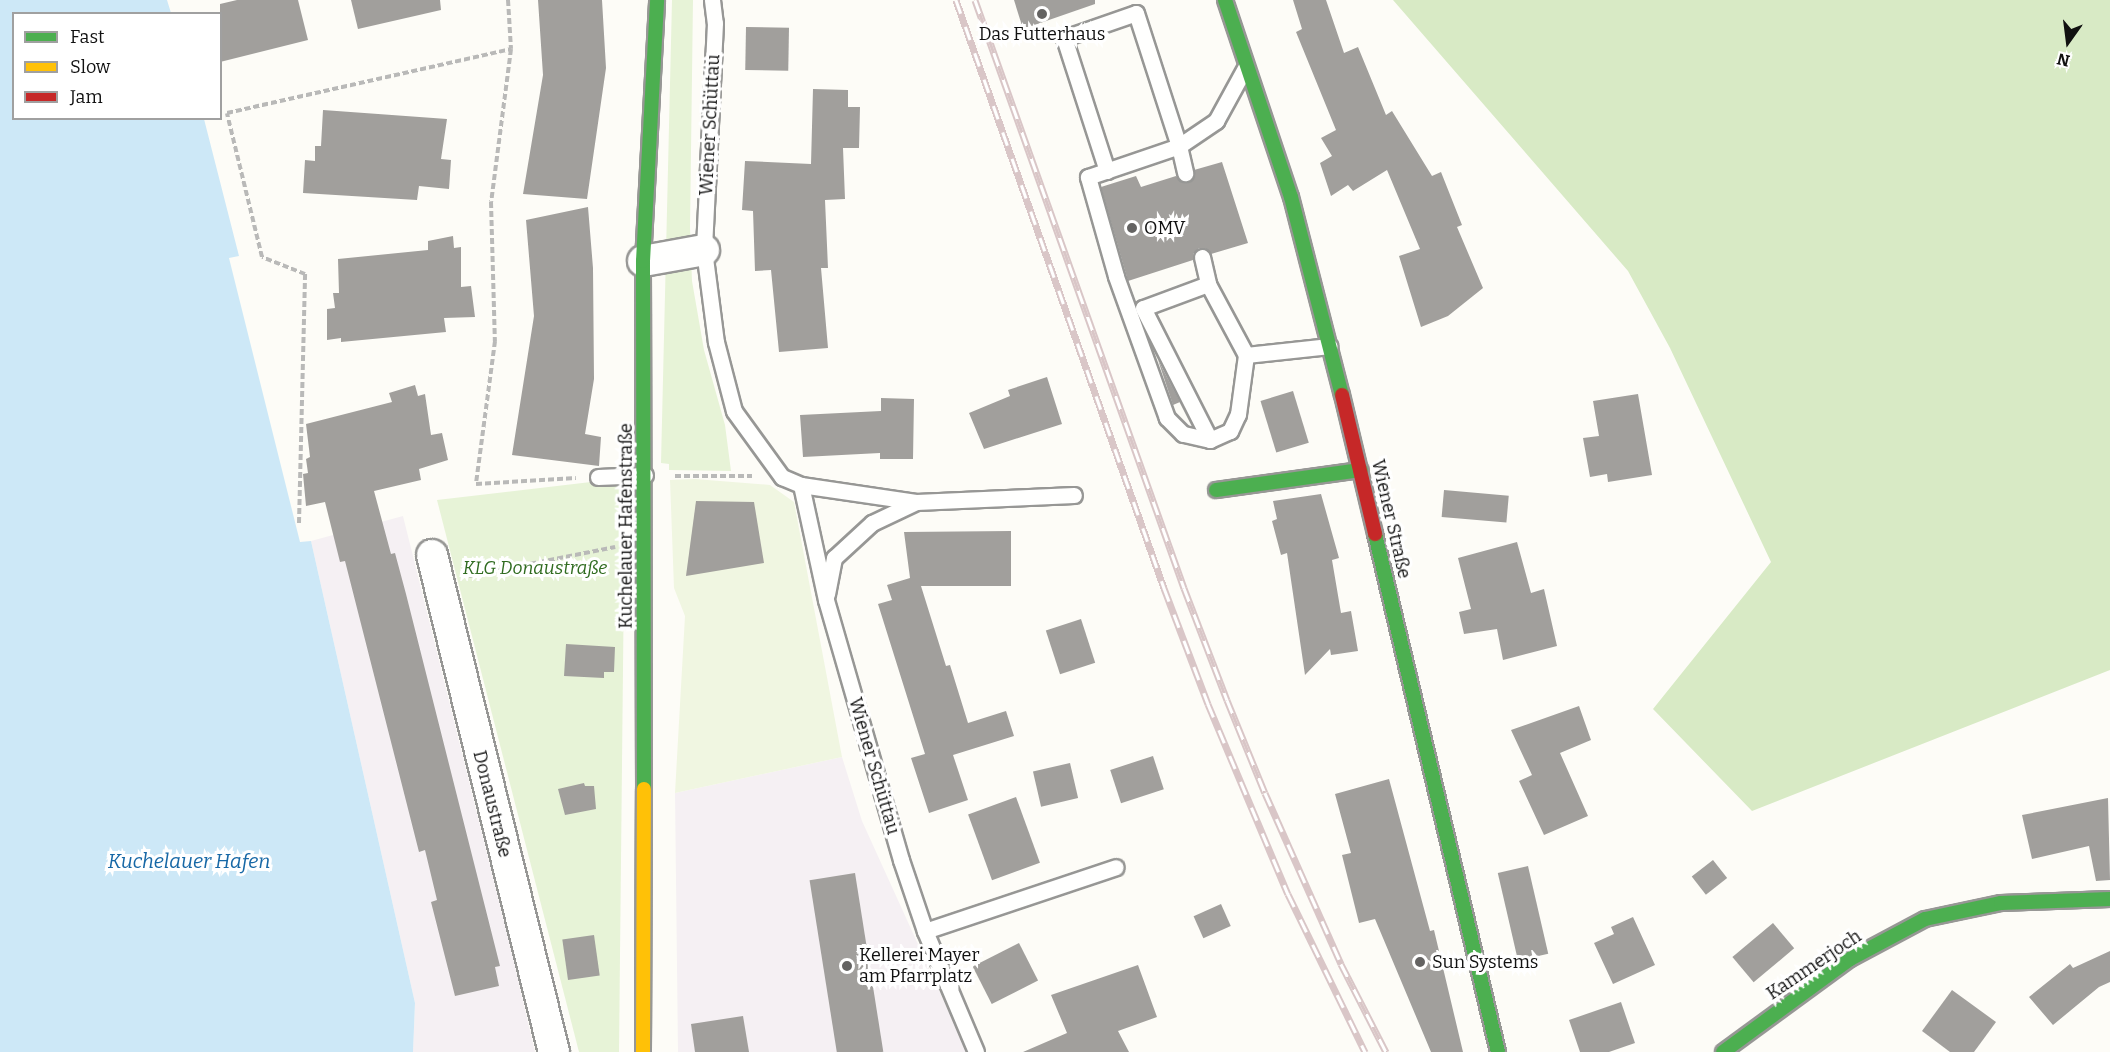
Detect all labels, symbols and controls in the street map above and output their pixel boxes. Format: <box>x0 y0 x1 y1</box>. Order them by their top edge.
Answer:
marker: Das Futterhaus <box>1035 7 1049 21</box>
legend <box>12 12 222 120</box>
north arrow <box>2038 12 2098 72</box>
place label: Das Futterhaus <box>979 23 1105 45</box>
text: Fast <box>70 26 105 48</box>
text: N <box>2055 49 2072 71</box>
street label: Wiener Schüttau <box>696 54 724 196</box>
text: Slow <box>70 56 110 78</box>
text: Jam <box>70 86 103 108</box>
place label: OMV <box>1144 217 1185 239</box>
marker: OMV <box>1125 221 1139 235</box>
street label: Kuchelauer Hafenstraße <box>615 423 637 629</box>
street label: Wiener Straße <box>1367 457 1415 581</box>
park label: KLG Donaustraße <box>463 557 607 579</box>
street label: Wiener Schüttau <box>844 695 904 837</box>
street label: Donaustraße <box>468 748 516 860</box>
water label: Kuchelauer Hafen <box>108 849 270 873</box>
street label: Kammerjoch <box>1763 925 1865 1005</box>
place label: Kellerei Mayer am Pfarrplatz <box>859 945 979 988</box>
place label: Sun Systems <box>1432 951 1538 973</box>
marker: Sun Systems <box>1413 955 1427 969</box>
marker: Kellerei Mayer am Pfarrplatz <box>840 959 854 973</box>

